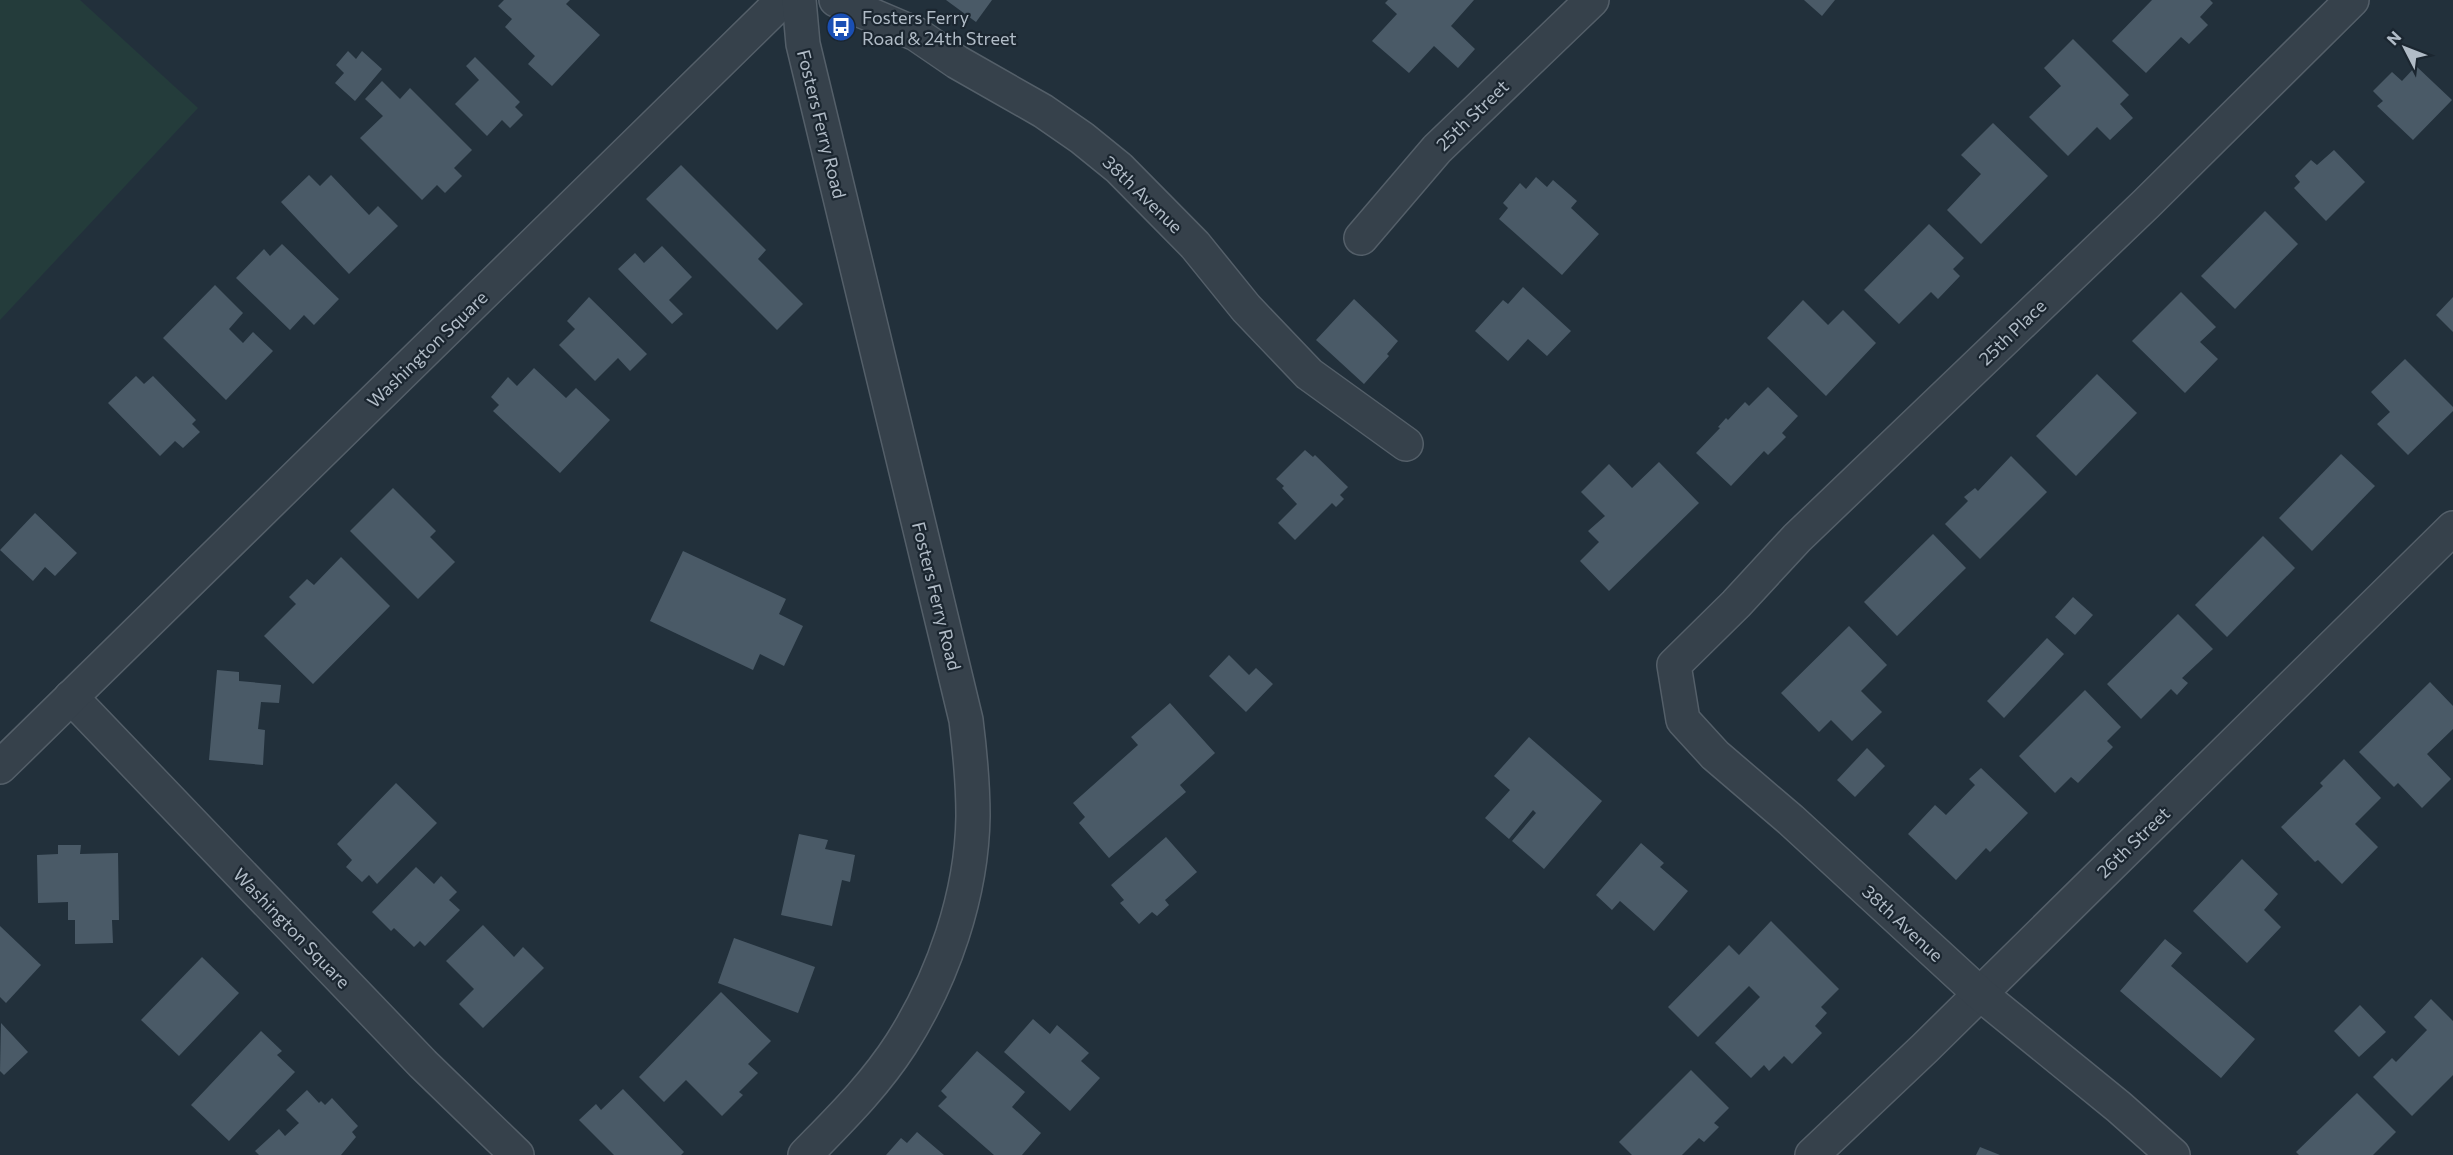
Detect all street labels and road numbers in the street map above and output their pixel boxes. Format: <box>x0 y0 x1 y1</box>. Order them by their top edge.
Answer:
street label: Fosters Ferry Road <box>793 47 851 201</box>
street label: 25th Street <box>1431 75 1513 155</box>
street label: 38th Avenue <box>1099 151 1187 237</box>
street label: Washington Square <box>362 286 492 412</box>
street label: 25th Place <box>1974 295 2050 369</box>
street label: Fosters Ferry Road <box>908 519 966 673</box>
street label: 26th Street <box>2092 802 2174 882</box>
street label: Washington Square <box>229 863 355 993</box>
street label: 38th Avenue <box>1858 880 1948 966</box>

